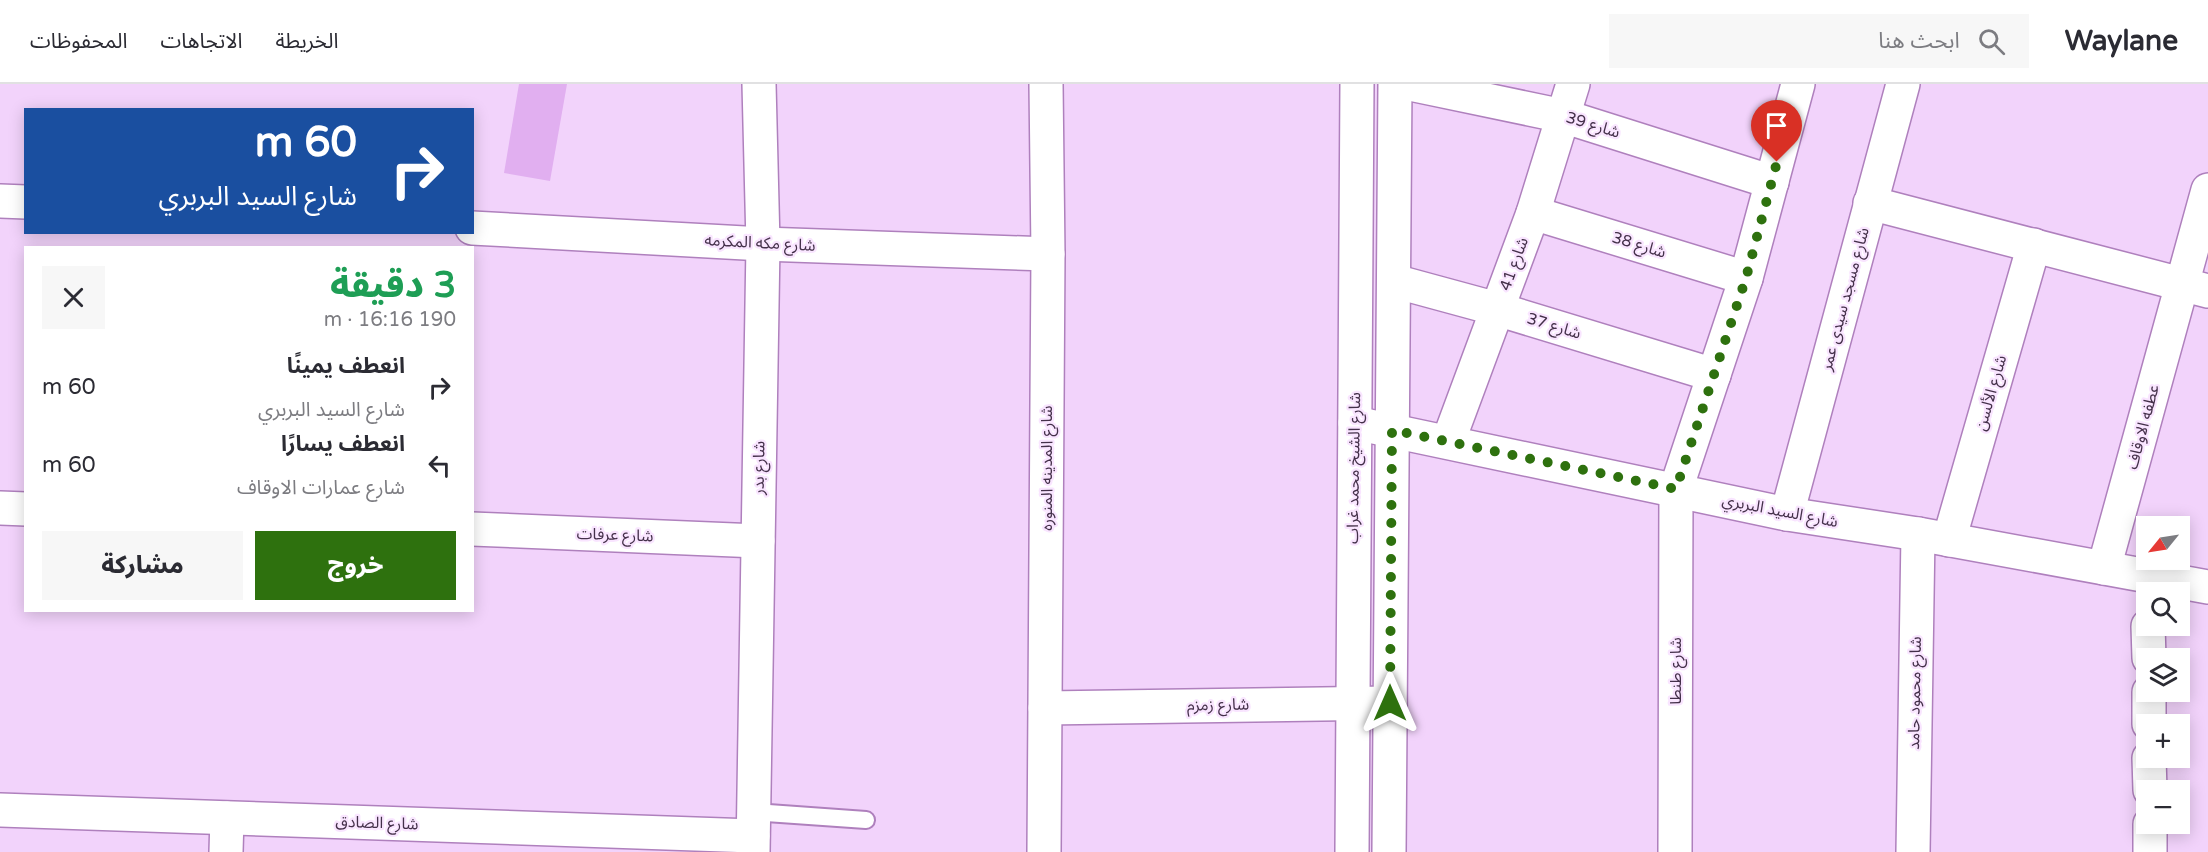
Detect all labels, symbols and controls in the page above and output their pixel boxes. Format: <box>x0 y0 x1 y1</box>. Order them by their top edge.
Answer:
search box <box>1609 14 2029 68</box>
text: Waylane <box>2065 24 2178 58</box>
icon: search <box>1975 25 2008 58</box>
text: ابحث هنا <box>1878 28 1960 54</box>
text: المحفوظات <box>30 29 127 54</box>
text: الاتجاهات <box>160 29 242 54</box>
text: الخريطة <box>275 29 338 54</box>
pin <box>1751 100 1802 162</box>
street label: شارع 39 <box>1563 107 1622 145</box>
icon: arrive <box>1760 109 1793 142</box>
text: 60 m <box>255 117 357 168</box>
icon: right <box>378 132 456 210</box>
text: شارع السيد البربري <box>158 180 357 213</box>
street label: شارع مسجد سيدى عمر <box>1816 225 1876 374</box>
street label: شارع 38 <box>1609 227 1668 265</box>
street label: شارع مكه المكرمه <box>704 230 816 258</box>
street label: شارع 41 <box>1495 235 1535 294</box>
text: 3 دقيقة <box>330 264 456 307</box>
button: close <box>42 266 105 329</box>
text: 190 m · 16:16 <box>324 308 456 332</box>
street label: شارع 37 <box>1524 308 1583 346</box>
text: انعطف يمينًا <box>287 353 405 379</box>
street label: شارع الألسن <box>1971 353 2013 434</box>
icon: right <box>423 371 456 404</box>
text: 60 m <box>42 374 96 400</box>
street label: عطفه الاوقاف <box>2122 382 2164 472</box>
street label: شارع الشيخ محمد غراب <box>1343 392 1367 544</box>
text: شارع السيد البربري <box>258 398 405 422</box>
street label: شارع المدينه المنوره <box>1037 405 1059 531</box>
text: انعطف يسارًا <box>281 431 405 457</box>
street label: شارع بدر <box>749 441 771 496</box>
icon: left <box>423 449 456 482</box>
text: 60 m <box>42 452 96 478</box>
text: شارع عمارات الاوقاف <box>237 476 405 500</box>
street label: شارع السيد البربري <box>1720 490 1840 534</box>
north arrow <box>2136 516 2190 570</box>
map controls <box>2136 516 2190 834</box>
street label: شارع عرفات <box>576 524 654 548</box>
button: مشاركة <box>42 531 243 600</box>
button: خروج <box>255 531 456 600</box>
button: search <box>2136 582 2190 636</box>
street label: شارع محمود حامد <box>1904 636 1928 750</box>
street label: شارع طنطا <box>1666 637 1688 705</box>
button: layers <box>2136 648 2190 702</box>
position arrow <box>1358 671 1422 735</box>
street label: شارع زمزم <box>1187 694 1249 718</box>
button: + <box>2136 714 2190 768</box>
button: − <box>2136 780 2190 834</box>
street label: شارع الصادق <box>335 812 419 836</box>

